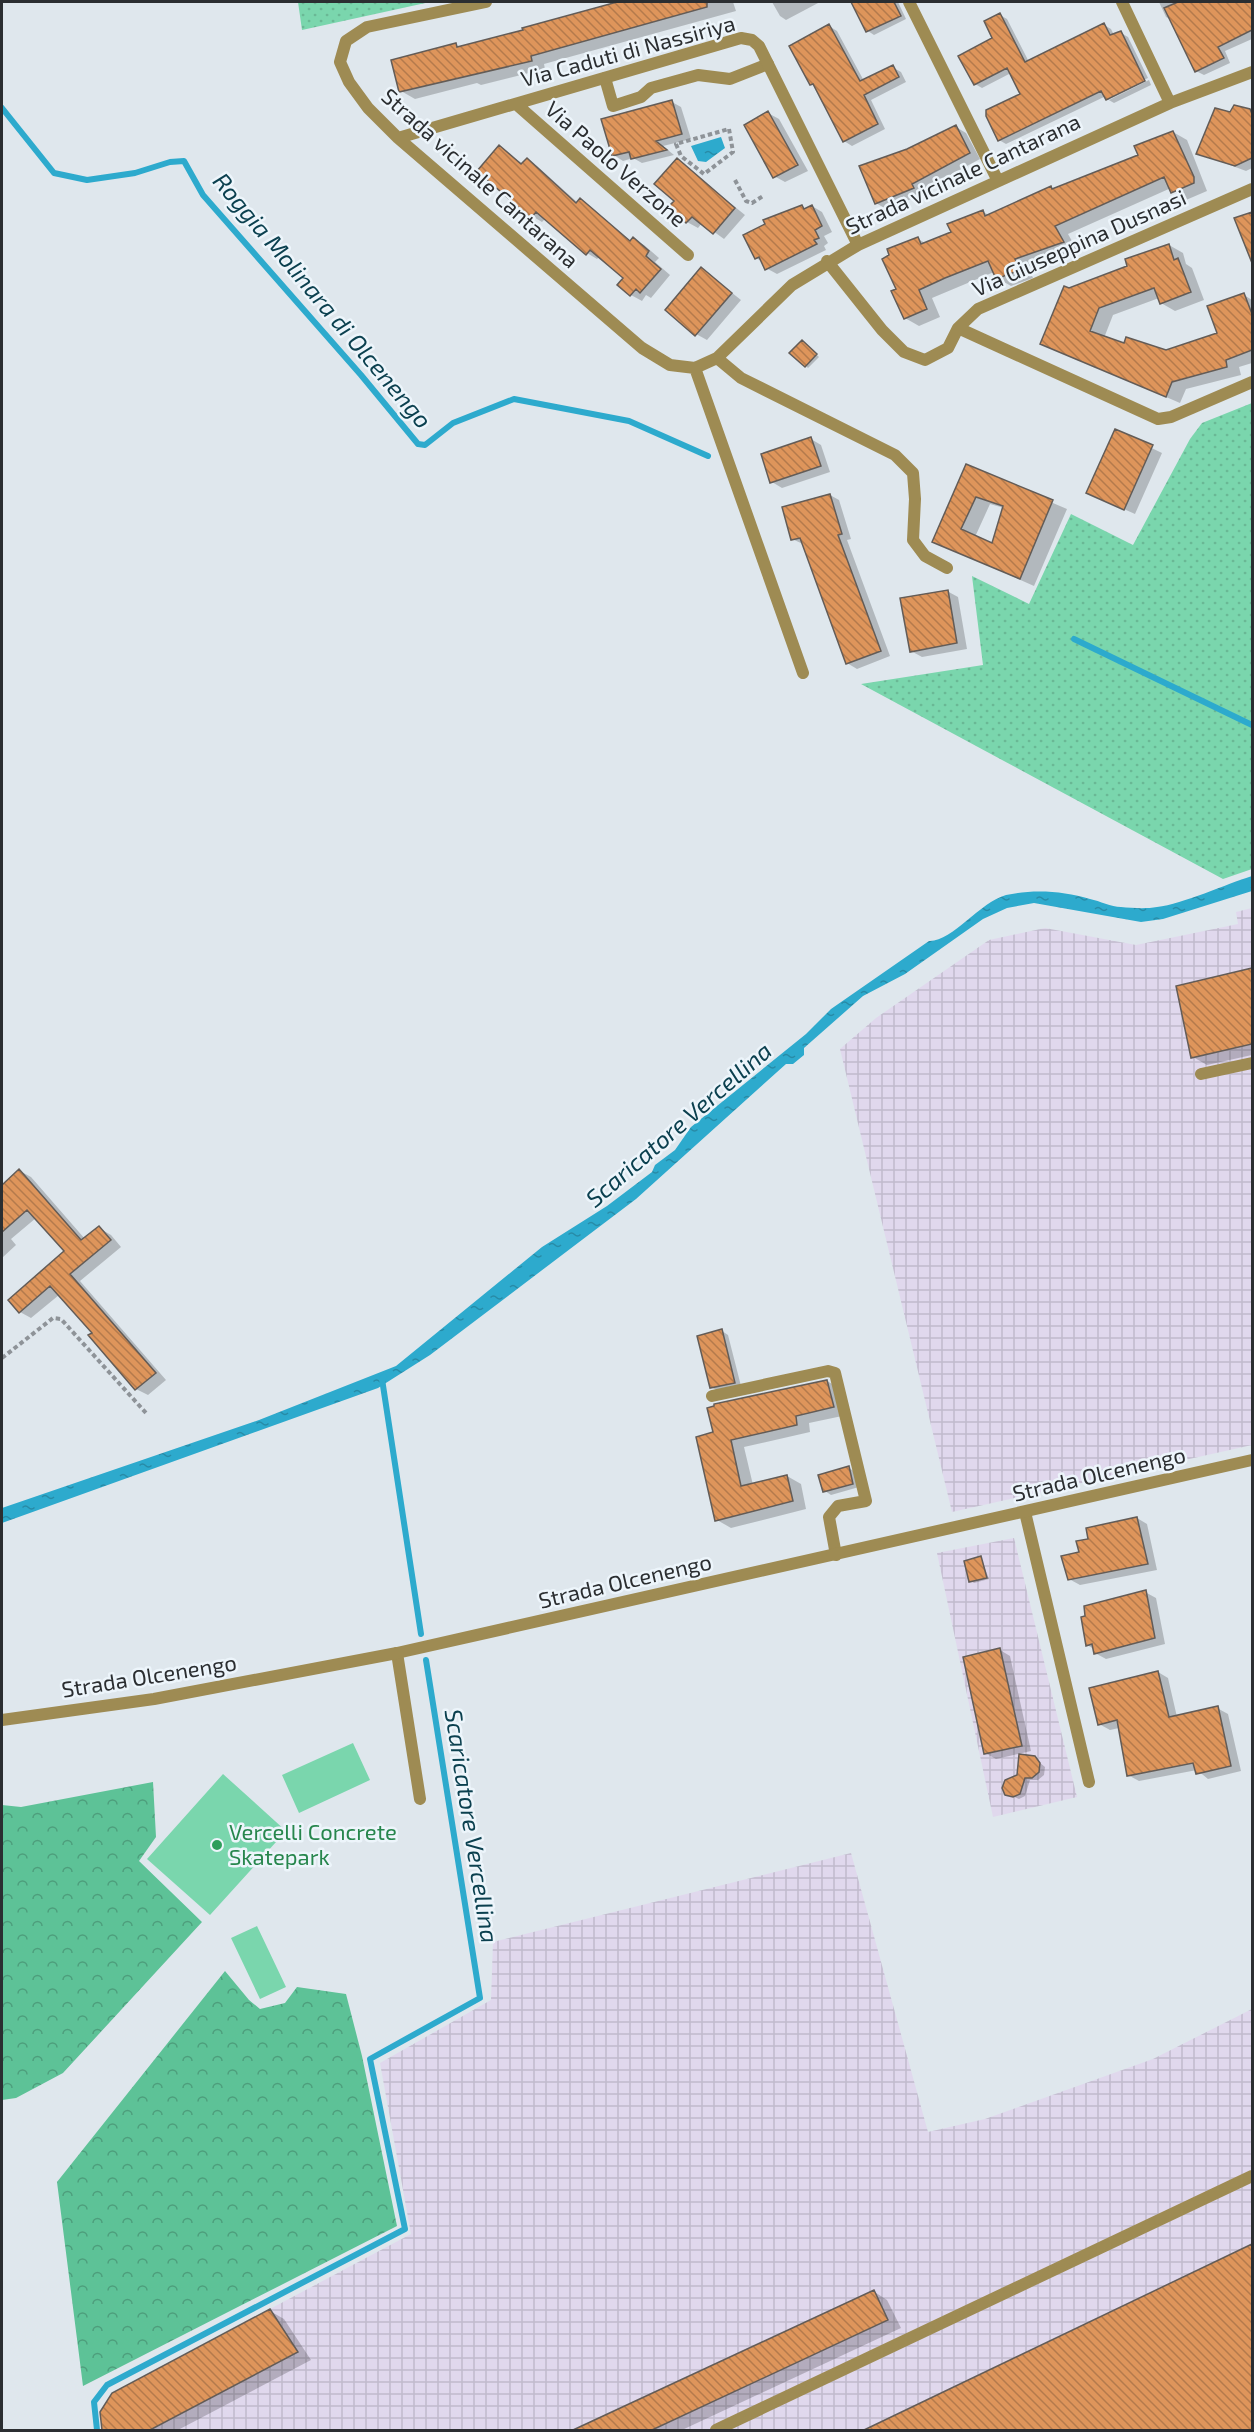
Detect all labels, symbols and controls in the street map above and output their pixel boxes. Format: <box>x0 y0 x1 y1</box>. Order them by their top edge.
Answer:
street label: Via Caduti di Nassiriya <box>518 9 738 91</box>
street label: Strada vicinale Cantarana <box>377 82 584 272</box>
street label: Via Paolo Verzone <box>541 95 692 232</box>
street label: Strada vicinale Cantarana <box>841 107 1084 239</box>
water label: Roggia Molinara di Olcenengo <box>208 166 439 434</box>
street label: Via Giuseppina Dusnasi <box>968 183 1189 301</box>
water label: Scaricatore Vercellina <box>579 1035 777 1212</box>
street label: Strada Olcenengo <box>1010 1440 1188 1506</box>
street label: Strada Olcenengo <box>536 1547 714 1613</box>
street label: Strada Olcenengo <box>60 1648 238 1702</box>
water label: Scaricatore Vercellina <box>440 1707 505 1945</box>
place label: Vercelli Concrete Skatepark <box>229 1818 397 1869</box>
marker: Vercelli Concrete Skatepark <box>210 1838 224 1852</box>

